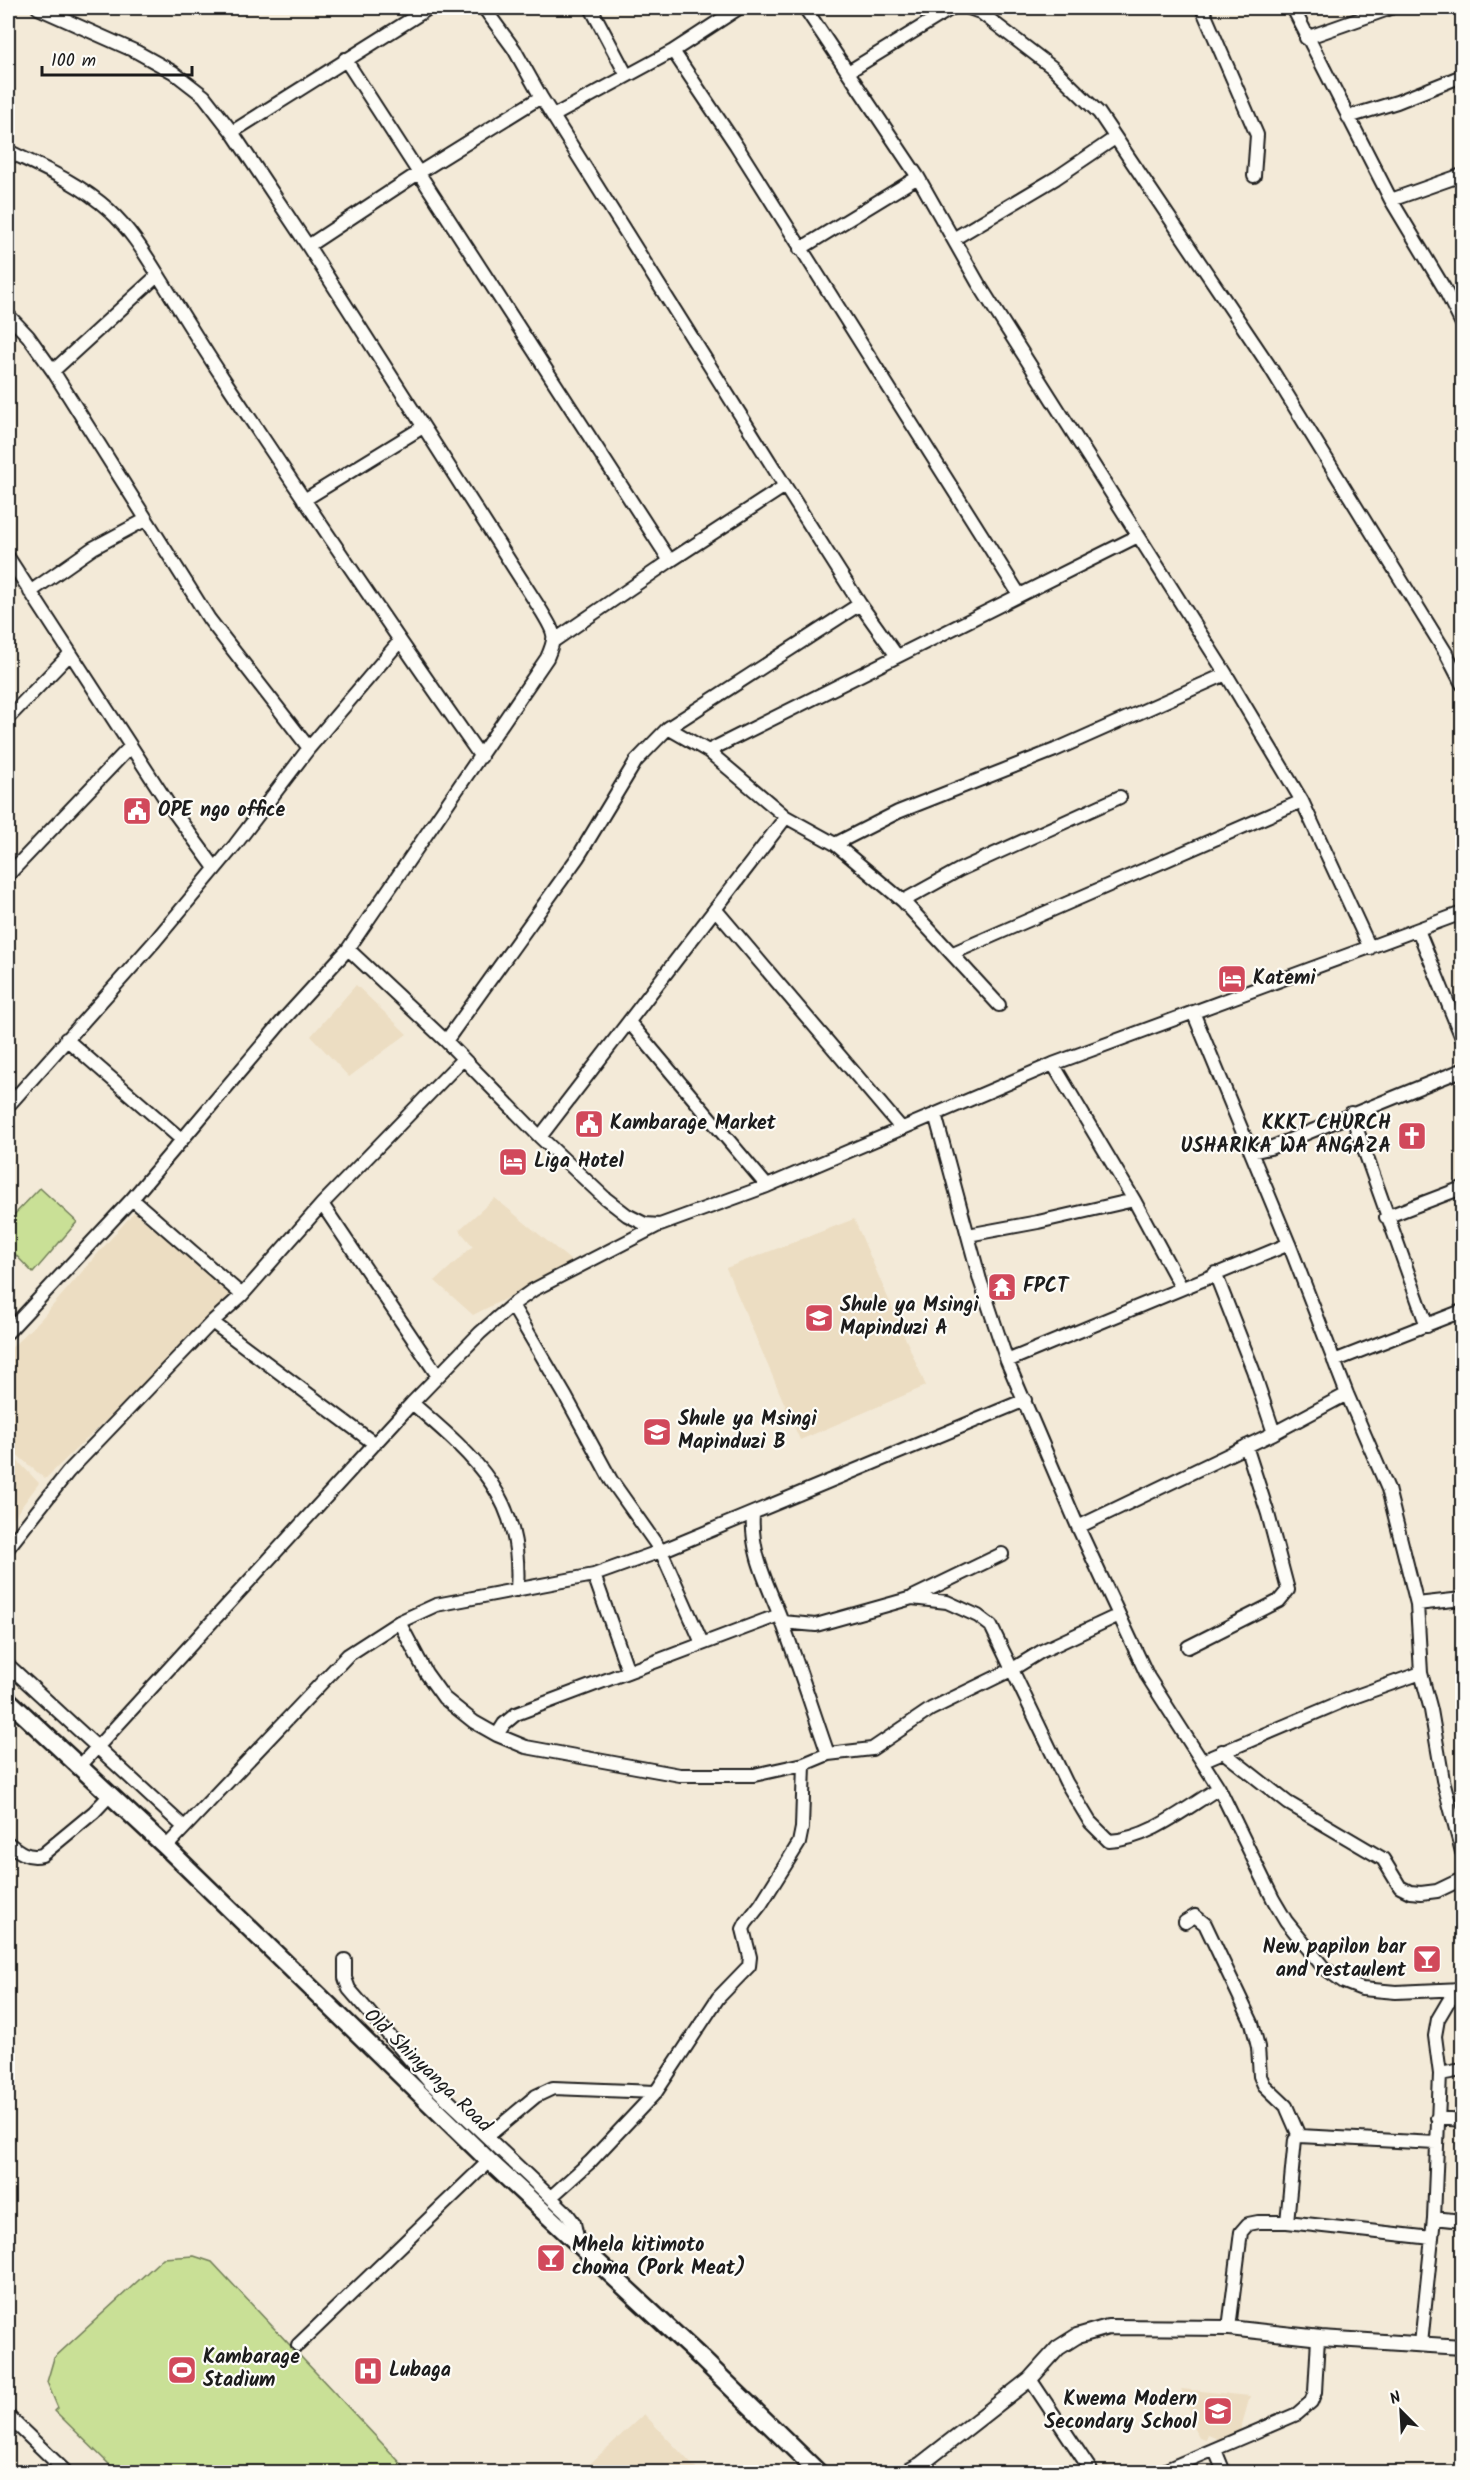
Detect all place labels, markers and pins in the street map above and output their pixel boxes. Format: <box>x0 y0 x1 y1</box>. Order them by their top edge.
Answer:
public building icon: OPE ngo office <box>121 795 153 827</box>
place label: OPE ngo office <box>158 795 286 827</box>
hotel icon: Katemi <box>1216 963 1248 995</box>
place label: Katemi <box>1253 963 1316 995</box>
public building icon: Kambarage Market <box>573 1108 605 1140</box>
place label: Kambarage Market <box>610 1108 777 1140</box>
place label: KKKT CHURCH USHARIKA WA ANGAZA <box>1181 1108 1391 1163</box>
church icon: KKKT CHURCH USHARIKA WA ANGAZA <box>1396 1120 1428 1152</box>
hotel icon: Liga Hotel <box>497 1146 529 1178</box>
place label: Liga Hotel <box>534 1146 625 1178</box>
temple icon: FPCT <box>986 1271 1018 1303</box>
place label: FPCT <box>1023 1271 1070 1303</box>
place label: Shule ya Msingi Mapinduzi A <box>840 1290 979 1345</box>
school or university icon: Shule ya Msingi Mapinduzi A <box>803 1302 835 1334</box>
place label: Shule ya Msingi Mapinduzi B <box>678 1404 817 1459</box>
school or university icon: Shule ya Msingi Mapinduzi B <box>641 1416 673 1448</box>
place label: New papilon bar and restaulent <box>1263 1932 1407 1987</box>
bar icon: New papilon bar and restaulent <box>1411 1943 1443 1975</box>
place label: Mhela kitimoto choma (Pork Meat) <box>572 2230 746 2285</box>
bar icon: Mhela kitimoto choma (Pork Meat) <box>535 2242 567 2274</box>
place label: Kambarage Stadium <box>203 2342 300 2397</box>
sports icon: Kambarage Stadium <box>166 2354 198 2386</box>
hospital icon: Lubaga <box>352 2355 384 2387</box>
place label: Lubaga <box>389 2355 451 2387</box>
place label: Kwema Modern Secondary School <box>1044 2384 1198 2439</box>
school or university icon: Kwema Modern Secondary School <box>1202 2395 1234 2427</box>

